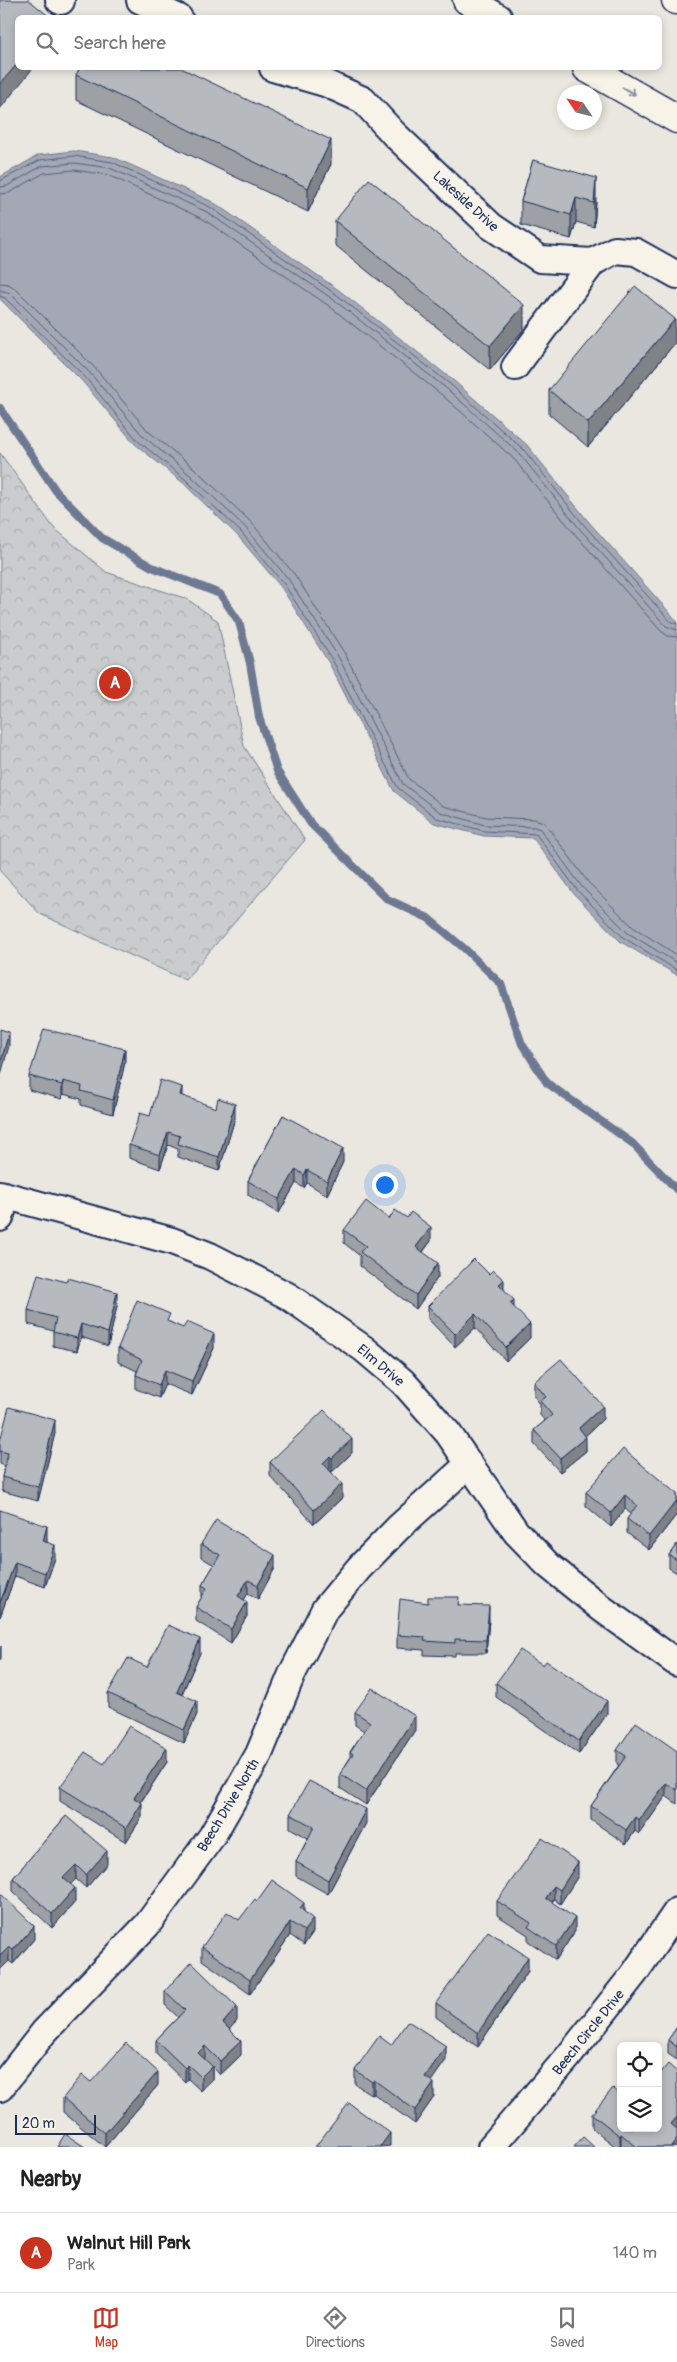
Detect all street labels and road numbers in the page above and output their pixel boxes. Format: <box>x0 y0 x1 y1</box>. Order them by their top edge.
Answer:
street label: Lakeside Drive <box>429 167 502 235</box>
street label: Elm Drive <box>354 1341 408 1390</box>
street label: Beech Drive North <box>194 1756 263 1855</box>
street label: Beech Circle Drive <box>549 1986 628 2078</box>

